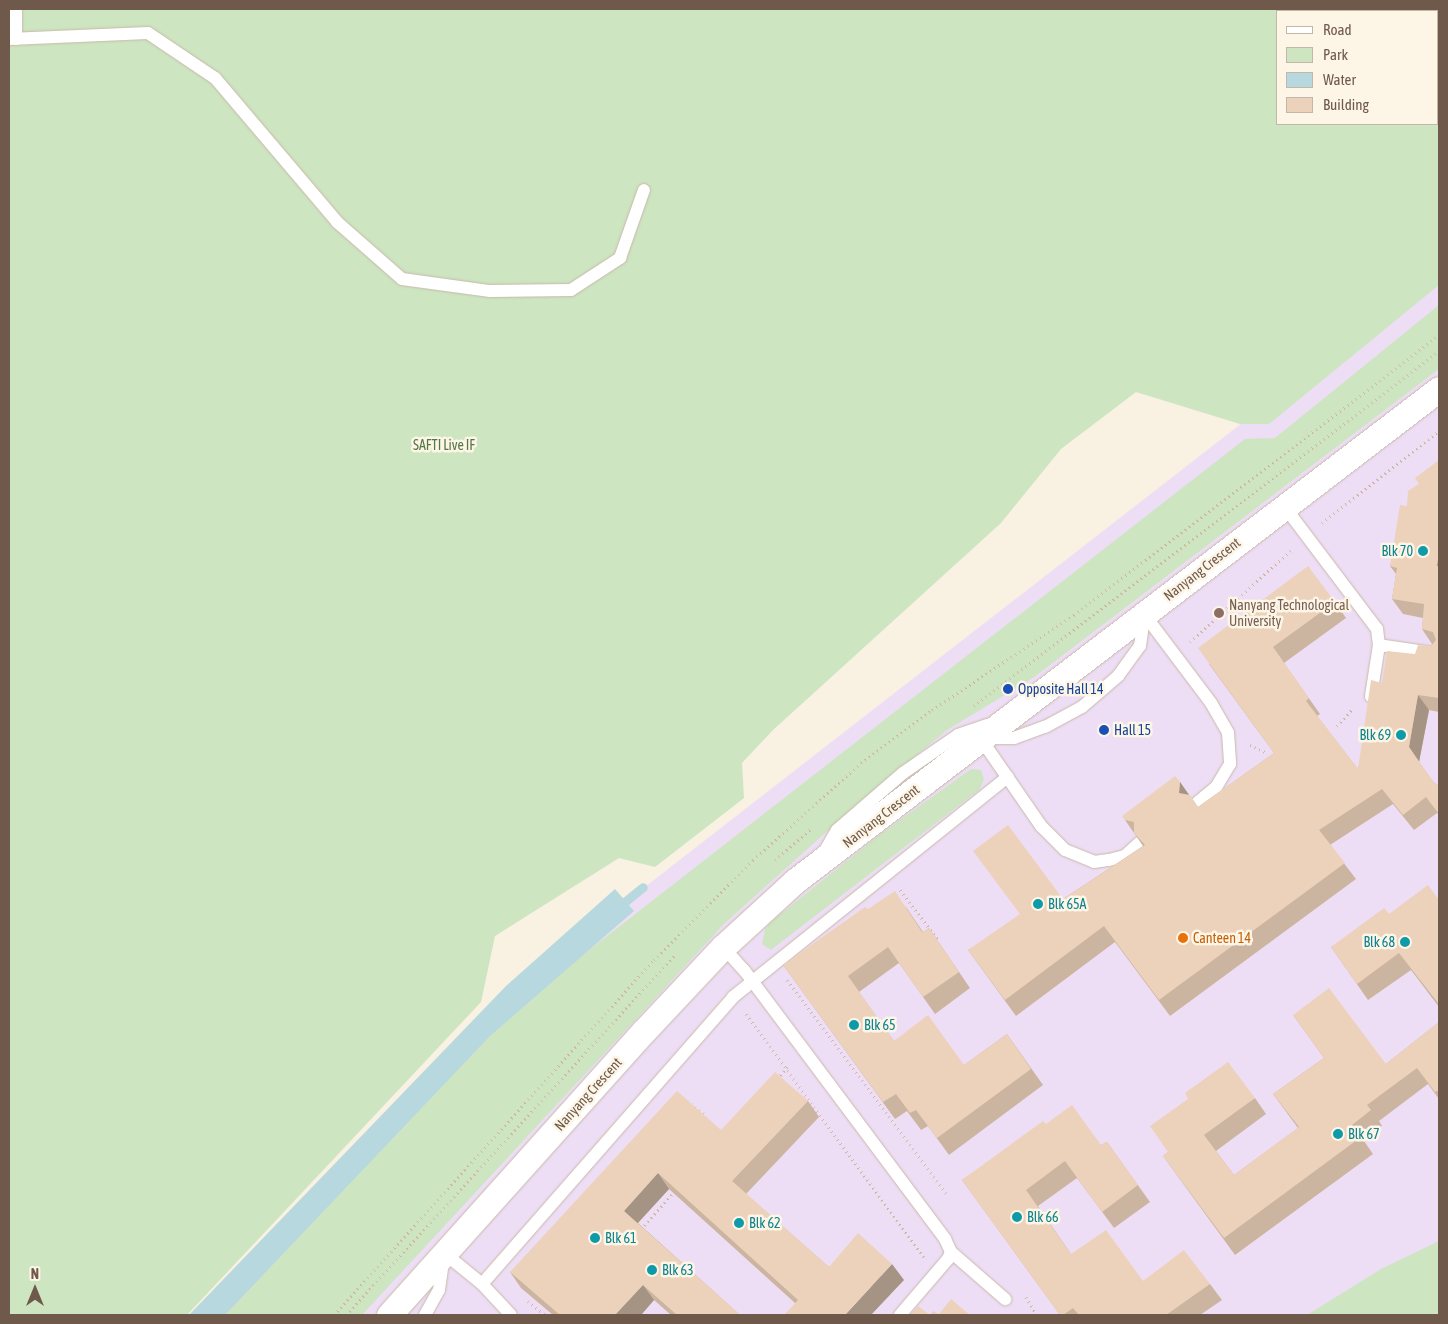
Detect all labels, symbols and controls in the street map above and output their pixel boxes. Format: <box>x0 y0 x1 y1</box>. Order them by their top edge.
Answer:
legend <box>1276 10 1438 125</box>
text: Road <box>1323 21 1352 38</box>
text: Park <box>1323 46 1348 63</box>
text: Water <box>1323 71 1356 88</box>
text: Building <box>1323 96 1369 113</box>
park label: SAFTI Live IF <box>413 437 475 453</box>
street label: Nanyang Crescent <box>1160 534 1244 604</box>
place label: Blk 70 <box>1381 543 1413 559</box>
marker: Blk 70 <box>1417 545 1429 557</box>
place label: Nanyang Technological University <box>1229 597 1349 630</box>
marker: Nanyang Technological University <box>1213 607 1225 619</box>
place label: Opposite Hall 14 <box>1018 681 1103 697</box>
marker: Opposite Hall 14 <box>1002 683 1014 695</box>
place label: Hall 15 <box>1114 722 1151 738</box>
marker: Hall 15 <box>1098 724 1110 736</box>
place label: Blk 69 <box>1359 727 1391 743</box>
marker: Blk 69 <box>1395 729 1407 741</box>
street label: Nanyang Crescent <box>839 781 923 851</box>
place label: Blk 65A <box>1048 896 1086 912</box>
marker: Blk 65A <box>1032 898 1044 910</box>
place label: Canteen 14 <box>1193 930 1251 946</box>
marker: Canteen 14 <box>1177 932 1189 944</box>
place label: Blk 68 <box>1363 934 1395 950</box>
marker: Blk 68 <box>1399 936 1411 948</box>
place label: Blk 65 <box>864 1017 896 1033</box>
marker: Blk 65 <box>848 1019 860 1031</box>
street label: Nanyang Crescent <box>551 1054 625 1134</box>
place label: Blk 67 <box>1348 1126 1380 1142</box>
marker: Blk 67 <box>1332 1128 1344 1140</box>
place label: Blk 66 <box>1027 1209 1059 1225</box>
marker: Blk 66 <box>1011 1211 1023 1223</box>
place label: Blk 62 <box>749 1215 781 1231</box>
marker: Blk 62 <box>733 1217 745 1229</box>
place label: Blk 61 <box>605 1230 637 1246</box>
marker: Blk 61 <box>589 1232 601 1244</box>
place label: Blk 63 <box>662 1262 694 1278</box>
north arrow <box>10 1264 60 1314</box>
marker: Blk 63 <box>646 1264 658 1276</box>
text: N <box>31 1266 39 1282</box>

